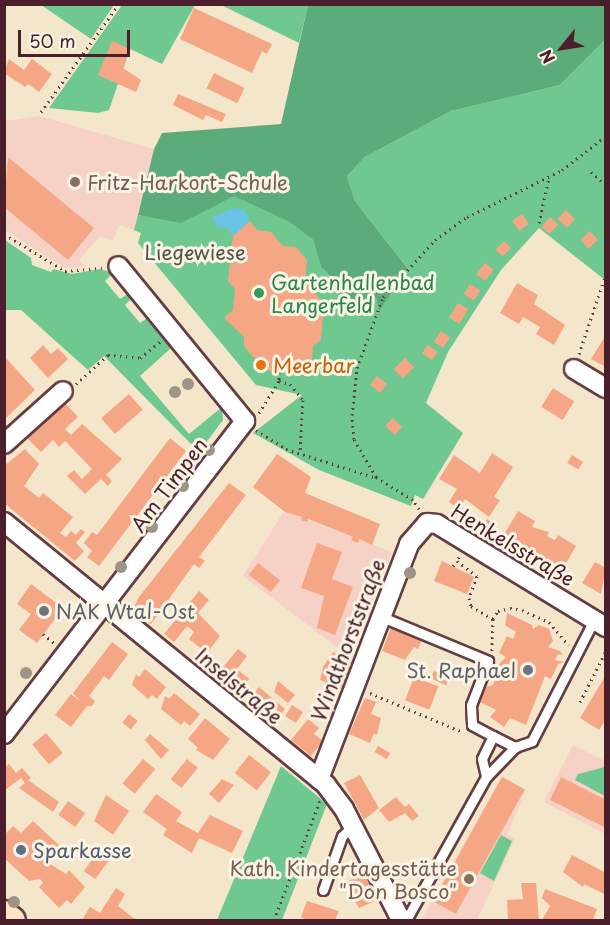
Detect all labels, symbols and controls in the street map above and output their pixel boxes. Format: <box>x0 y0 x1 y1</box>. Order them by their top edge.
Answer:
scale bar <box>21 18 134 56</box>
north arrow <box>532 18 592 78</box>
text: 50 m <box>29 27 76 54</box>
text: N <box>533 46 560 68</box>
place label: Fritz-Harkort-Schule <box>87 170 288 194</box>
marker: Fritz-Harkort-Schule <box>68 175 82 189</box>
park label: Liegewiese <box>144 240 246 264</box>
place label: Gartenhallenbad Langerfeld <box>271 270 435 317</box>
marker: Gartenhallenbad Langerfeld <box>252 286 266 300</box>
place label: Meerbar <box>273 353 355 377</box>
marker: Meerbar <box>254 358 268 372</box>
street label: Am Timpen <box>126 433 212 537</box>
street label: Henkelsstraße <box>447 499 579 591</box>
street label: Windthorststraße <box>306 556 390 724</box>
place label: NAK Wtal-Ost <box>56 599 196 623</box>
marker: NAK Wtal-Ost <box>37 604 51 618</box>
street label: Inselstraße <box>191 643 287 729</box>
place label: St. Raphael <box>405 658 516 682</box>
marker: St. Raphael <box>521 663 535 677</box>
place label: Sparkasse <box>33 838 132 862</box>
marker: Sparkasse <box>14 843 28 857</box>
place label: Kath. Kindertagesstätte "Don Bosco" <box>229 856 457 903</box>
marker: Kath. Kindertagesstätte "Don Bosco" <box>462 872 476 886</box>

